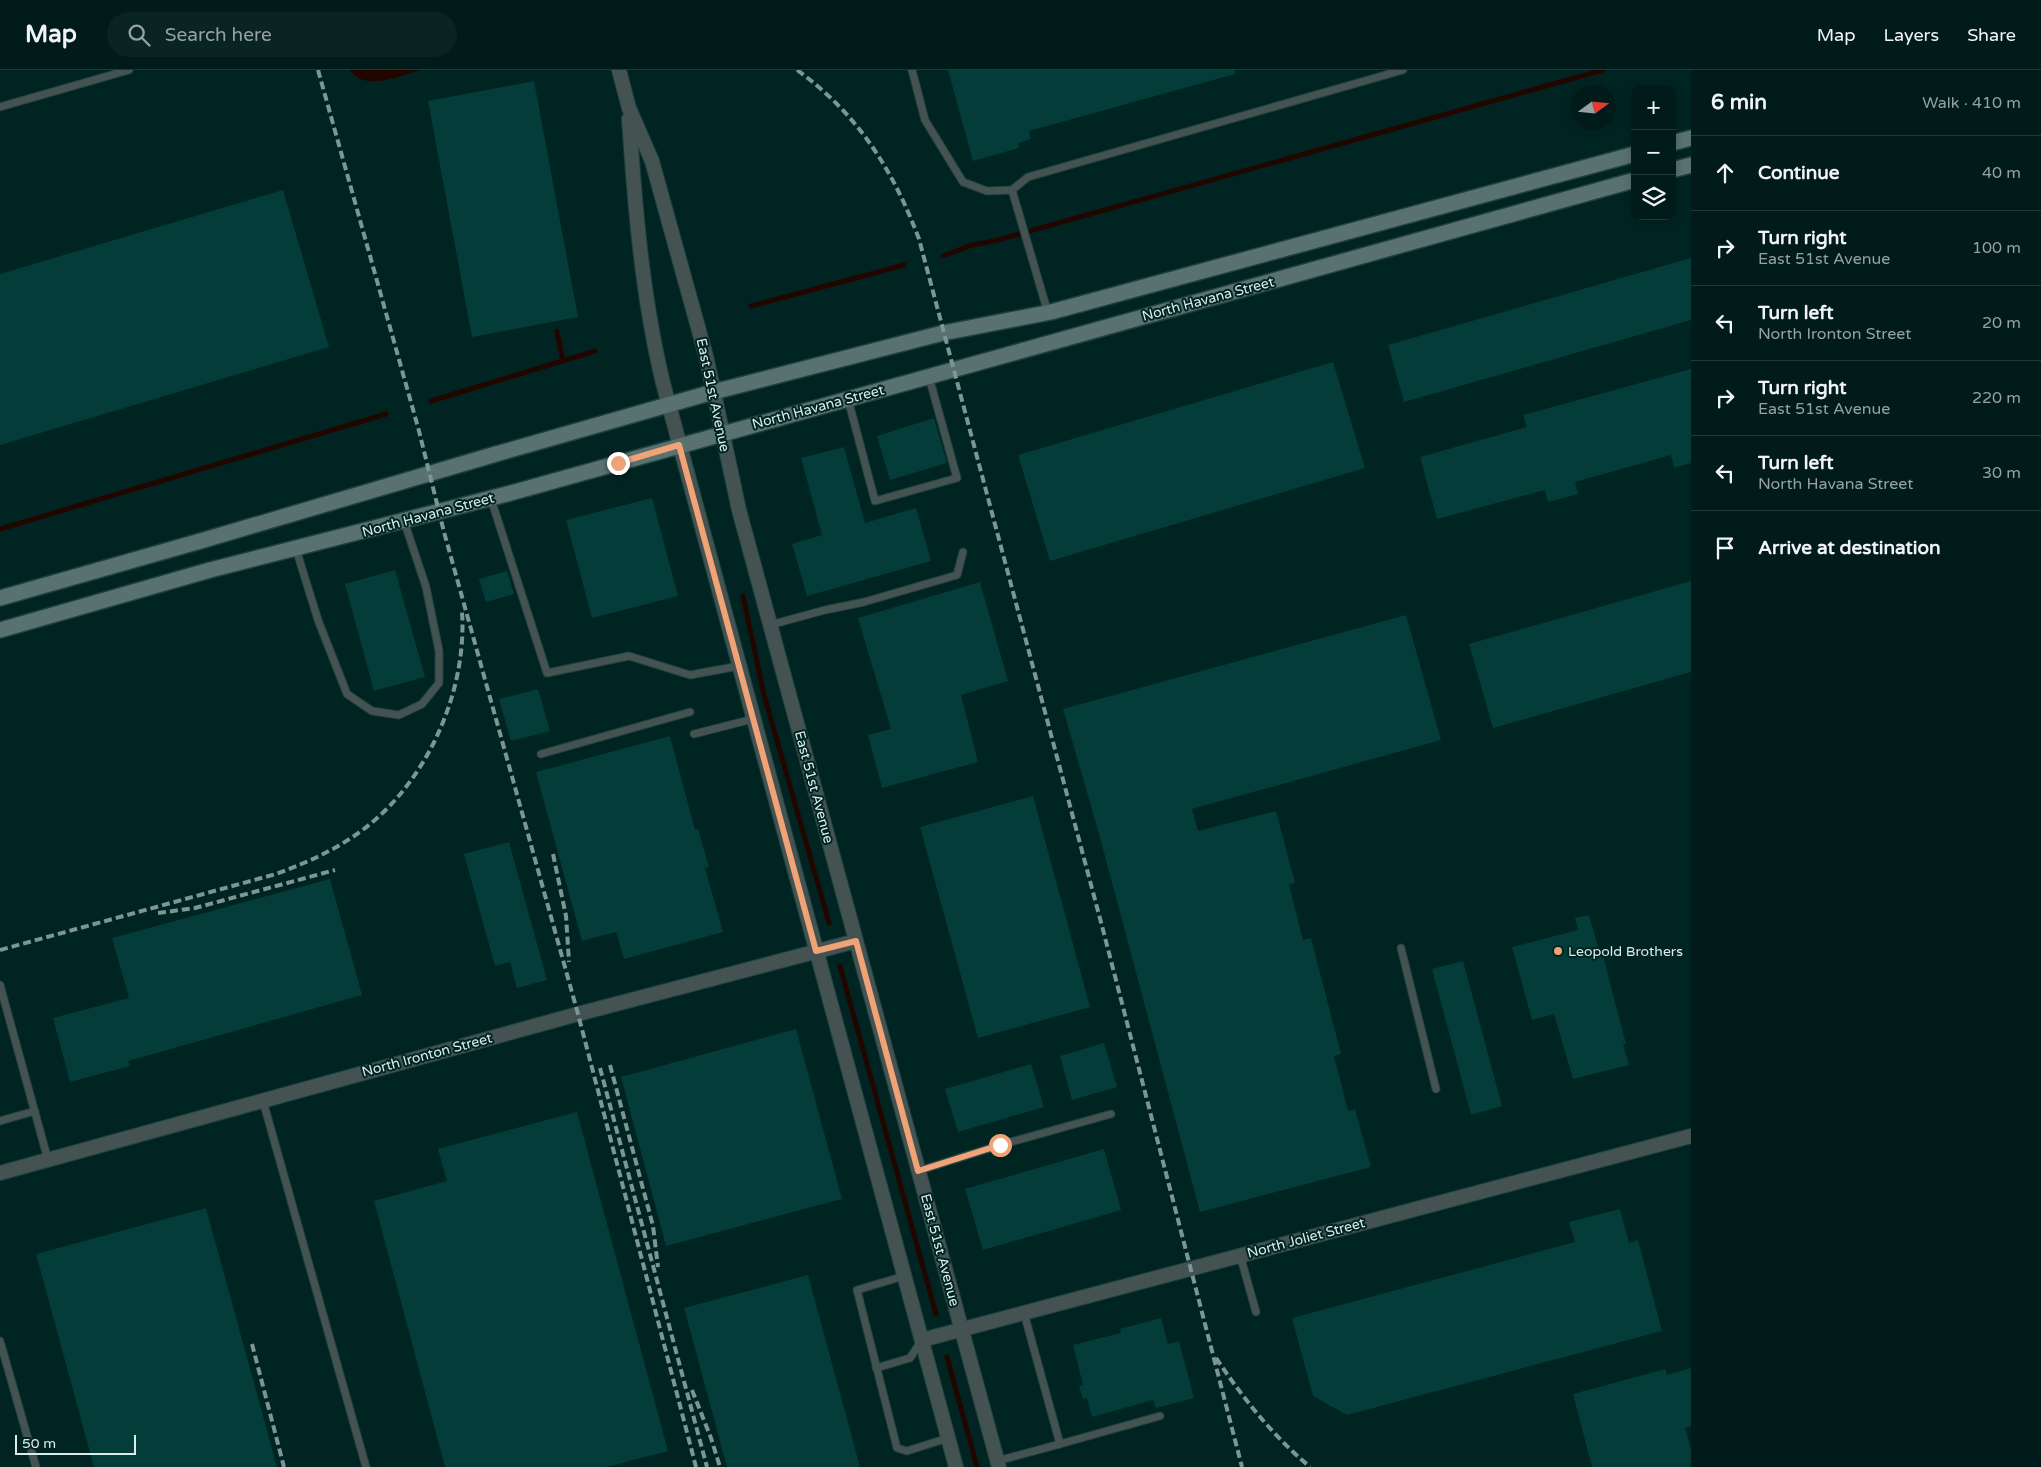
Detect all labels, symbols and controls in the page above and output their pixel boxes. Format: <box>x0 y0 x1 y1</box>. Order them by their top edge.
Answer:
search box <box>107 12 457 57</box>
text: Map <box>25 20 77 49</box>
icon: search <box>125 21 153 49</box>
text: Search here <box>165 24 272 46</box>
text: Map <box>1817 24 1856 46</box>
text: Layers <box>1884 24 1939 46</box>
text: Share <box>1967 24 2016 46</box>
north arrow <box>1571 85 1616 130</box>
map controls <box>1631 85 1676 220</box>
button: + <box>1631 85 1676 130</box>
text: 6 min <box>1711 90 1767 115</box>
text: Walk · 410 m <box>1922 93 2021 113</box>
button: − <box>1631 130 1676 175</box>
icon: ahead <box>1711 159 1739 187</box>
text: Continue <box>1758 162 1840 184</box>
text: 40 m <box>1982 163 2021 183</box>
button: layers <box>1631 175 1676 220</box>
text: Turn right <box>1758 227 1846 249</box>
icon: right <box>1711 234 1739 262</box>
text: 100 m <box>1972 238 2021 258</box>
text: East 51st Avenue <box>1758 249 1890 269</box>
street label: North Havana Street <box>1140 273 1277 325</box>
text: Turn left <box>1758 302 1834 324</box>
icon: left <box>1711 309 1739 337</box>
text: 20 m <box>1982 313 2021 333</box>
text: North Ironton Street <box>1758 324 1911 344</box>
street label: East 51st Avenue <box>693 337 733 453</box>
text: Turn right <box>1758 377 1846 399</box>
street label: North Havana Street <box>750 381 887 433</box>
icon: right <box>1711 384 1739 412</box>
text: 220 m <box>1972 388 2021 408</box>
text: East 51st Avenue <box>1758 399 1890 419</box>
route end <box>607 452 630 475</box>
text: Turn left <box>1758 452 1834 474</box>
icon: left <box>1711 459 1739 487</box>
text: 30 m <box>1982 463 2021 483</box>
text: North Havana Street <box>1758 474 1913 494</box>
street label: North Havana Street <box>360 489 497 541</box>
icon: arrive <box>1711 534 1739 562</box>
text: Arrive at destination <box>1758 537 1941 559</box>
street label: East 51st Avenue <box>791 729 837 845</box>
place label: Leopold Brothers <box>1568 943 1683 960</box>
marker: Leopold Brothers <box>1552 945 1564 957</box>
street label: North Ironton Street <box>360 1029 495 1081</box>
route start <box>989 1134 1012 1157</box>
street label: East 51st Avenue <box>917 1192 963 1308</box>
street label: North Joliet Street <box>1245 1214 1367 1262</box>
scale bar <box>15 1432 136 1455</box>
text: 50 m <box>22 1435 56 1452</box>

